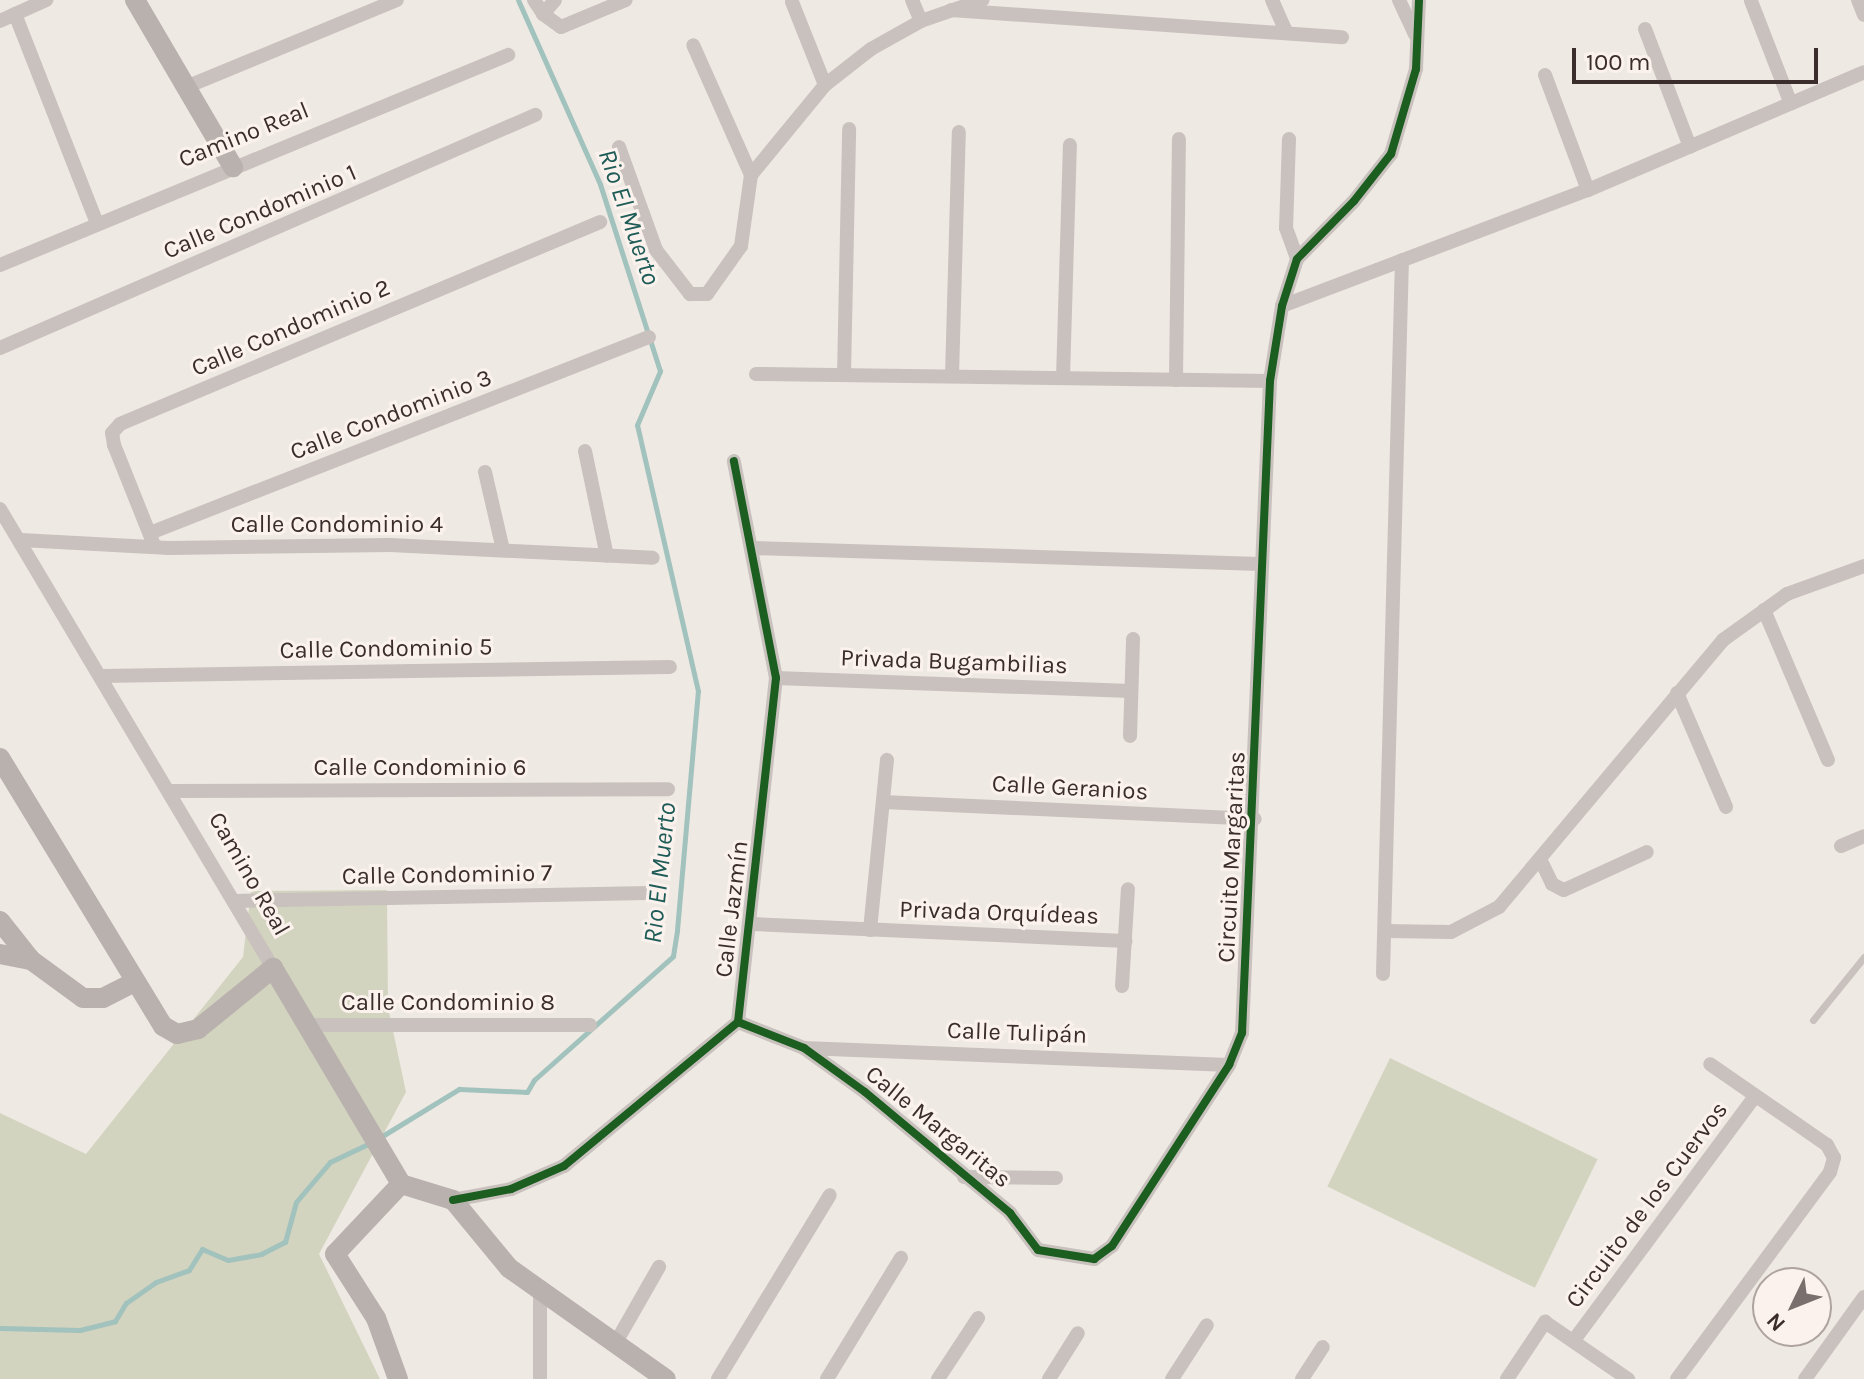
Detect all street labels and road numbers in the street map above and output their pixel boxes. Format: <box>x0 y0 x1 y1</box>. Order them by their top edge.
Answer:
street label: Camino Real <box>175 96 313 174</box>
street label: Calle Condominio 1 <box>159 158 361 266</box>
street label: Calle Condominio 2 <box>187 273 395 383</box>
street label: Calle Condominio 3 <box>286 363 496 467</box>
street label: Calle Condominio 4 <box>231 511 443 539</box>
street label: Calle Condominio 5 <box>279 633 493 665</box>
street label: Privada Bugambilias <box>840 644 1068 680</box>
street label: Circuito Margaritas <box>1212 751 1252 963</box>
street label: Calle Condominio 6 <box>314 754 526 782</box>
street label: Calle Geranios <box>991 770 1149 806</box>
street label: Camino Real <box>202 807 296 941</box>
street label: Calle Jazmín <box>709 839 755 979</box>
street label: Calle Condominio 7 <box>342 859 552 891</box>
street label: Privada Orquídeas <box>899 895 1099 931</box>
street label: Calle Condominio 8 <box>341 989 555 1017</box>
street label: Calle Tulipán <box>947 1016 1087 1050</box>
street label: Calle Margaritas <box>860 1060 1016 1194</box>
street label: Circuito de los Cuervos <box>1560 1096 1734 1314</box>

